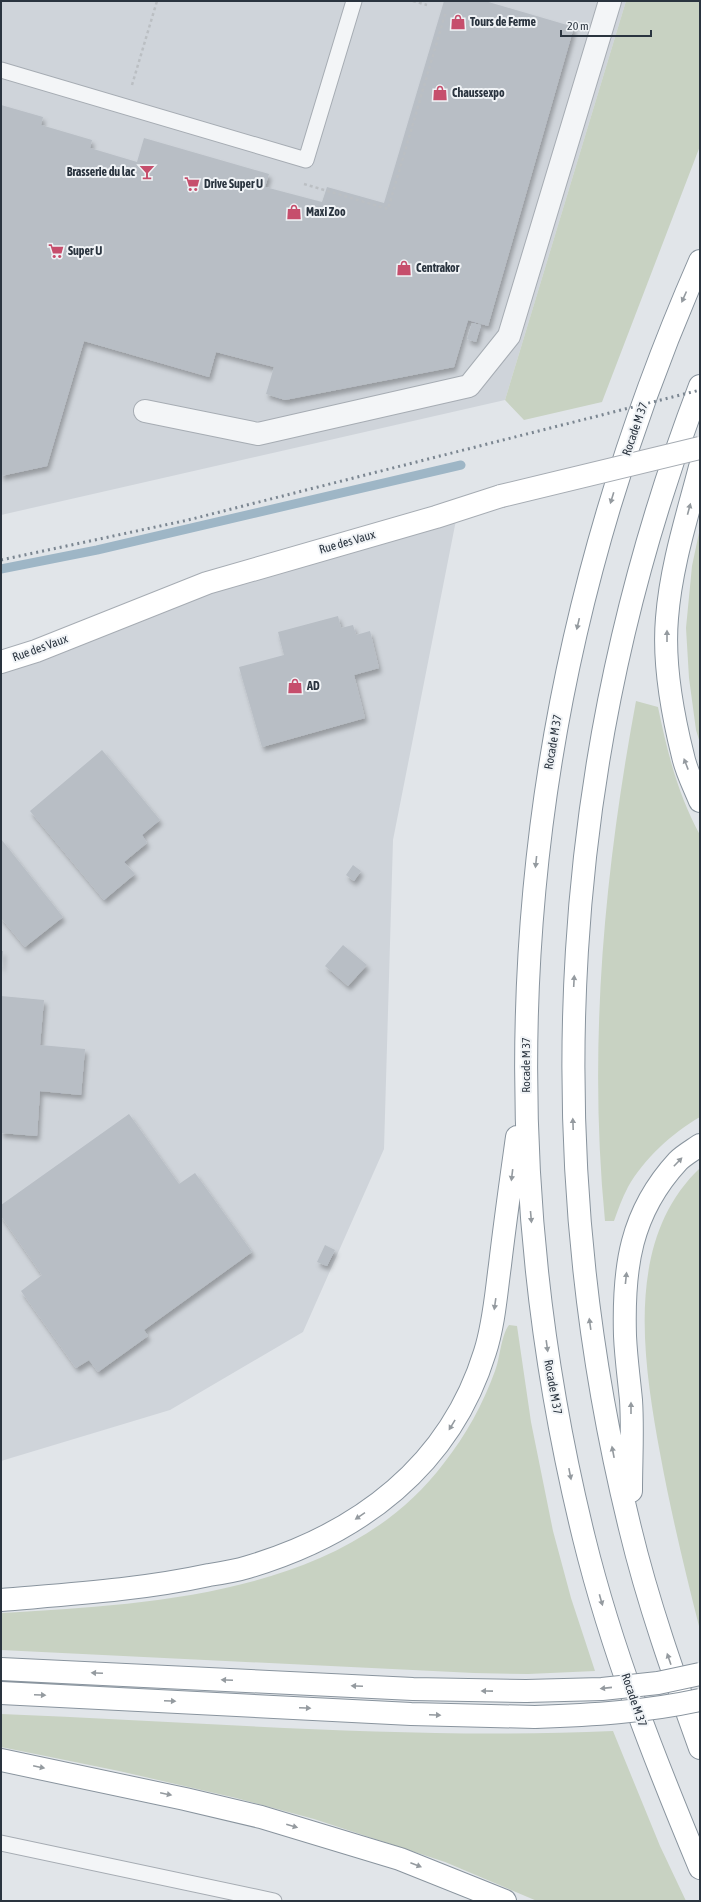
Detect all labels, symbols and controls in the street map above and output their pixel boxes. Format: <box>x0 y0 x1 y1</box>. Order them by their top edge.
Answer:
scale bar <box>561 12 651 38</box>
shop icon: Tours de Ferme <box>449 13 467 31</box>
place label: Tours de Ferme <box>470 15 536 29</box>
text: 20 m <box>567 19 589 33</box>
shop icon: Chaussexpo <box>431 84 449 102</box>
place label: Chaussexpo <box>452 86 505 100</box>
bar icon: Brasserie du lac <box>138 163 156 181</box>
place label: Brasserie du lac <box>67 165 136 179</box>
supermarket icon: Drive Super U <box>183 175 201 193</box>
place label: Drive Super U <box>204 177 263 191</box>
shop icon: Maxi Zoo <box>285 203 303 221</box>
place label: Maxi Zoo <box>306 205 346 219</box>
supermarket icon: Super U <box>47 242 65 260</box>
place label: Super U <box>68 244 102 258</box>
shop icon: Centrakor <box>395 259 413 277</box>
place label: Centrakor <box>416 261 460 275</box>
one-way arrow <box>681 291 687 302</box>
street label: Rocade M 37 <box>619 400 651 457</box>
one-way arrow <box>609 492 615 504</box>
one-way arrow <box>686 502 692 514</box>
street label: Rue des Vaux <box>317 527 377 557</box>
one-way arrow <box>574 617 580 630</box>
one-way arrow <box>664 629 670 642</box>
street label: Rue des Vaux <box>11 632 70 664</box>
shop icon: AD <box>286 677 304 695</box>
place label: AD <box>306 679 320 693</box>
street label: Rocade M 37 <box>541 713 565 770</box>
one-way arrow <box>682 758 688 770</box>
one-way arrow <box>533 856 540 868</box>
one-way arrow <box>571 975 578 987</box>
street label: Rocade M 37 <box>519 1037 533 1093</box>
one-way arrow <box>570 1118 577 1130</box>
one-way arrow <box>673 1157 683 1167</box>
one-way arrow <box>509 1169 515 1181</box>
one-way arrow <box>528 1211 535 1223</box>
one-way arrow <box>623 1272 630 1284</box>
one-way arrow <box>492 1297 498 1310</box>
one-way arrow <box>587 1318 593 1330</box>
one-way arrow <box>544 1340 550 1353</box>
street label: Rocade M 37 <box>541 1359 565 1416</box>
one-way arrow <box>628 1401 634 1414</box>
one-way arrow <box>448 1419 455 1431</box>
one-way arrow <box>609 1446 615 1458</box>
one-way arrow <box>567 1468 573 1481</box>
one-way arrow <box>355 1512 366 1520</box>
one-way arrow <box>598 1595 604 1607</box>
one-way arrow <box>665 1652 671 1664</box>
one-way arrow <box>91 1670 103 1677</box>
street label: Rocade M 37 <box>618 1672 650 1729</box>
one-way arrow <box>221 1676 233 1683</box>
one-way arrow <box>350 1683 363 1689</box>
one-way arrow <box>600 1685 612 1692</box>
one-way arrow <box>480 1688 493 1694</box>
one-way arrow <box>34 1692 46 1699</box>
one-way arrow <box>164 1698 176 1705</box>
one-way arrow <box>299 1705 312 1711</box>
one-way arrow <box>429 1712 442 1718</box>
one-way arrow <box>33 1765 45 1771</box>
one-way arrow <box>160 1792 173 1798</box>
one-way arrow <box>287 1823 299 1829</box>
one-way arrow <box>411 1862 423 1868</box>

